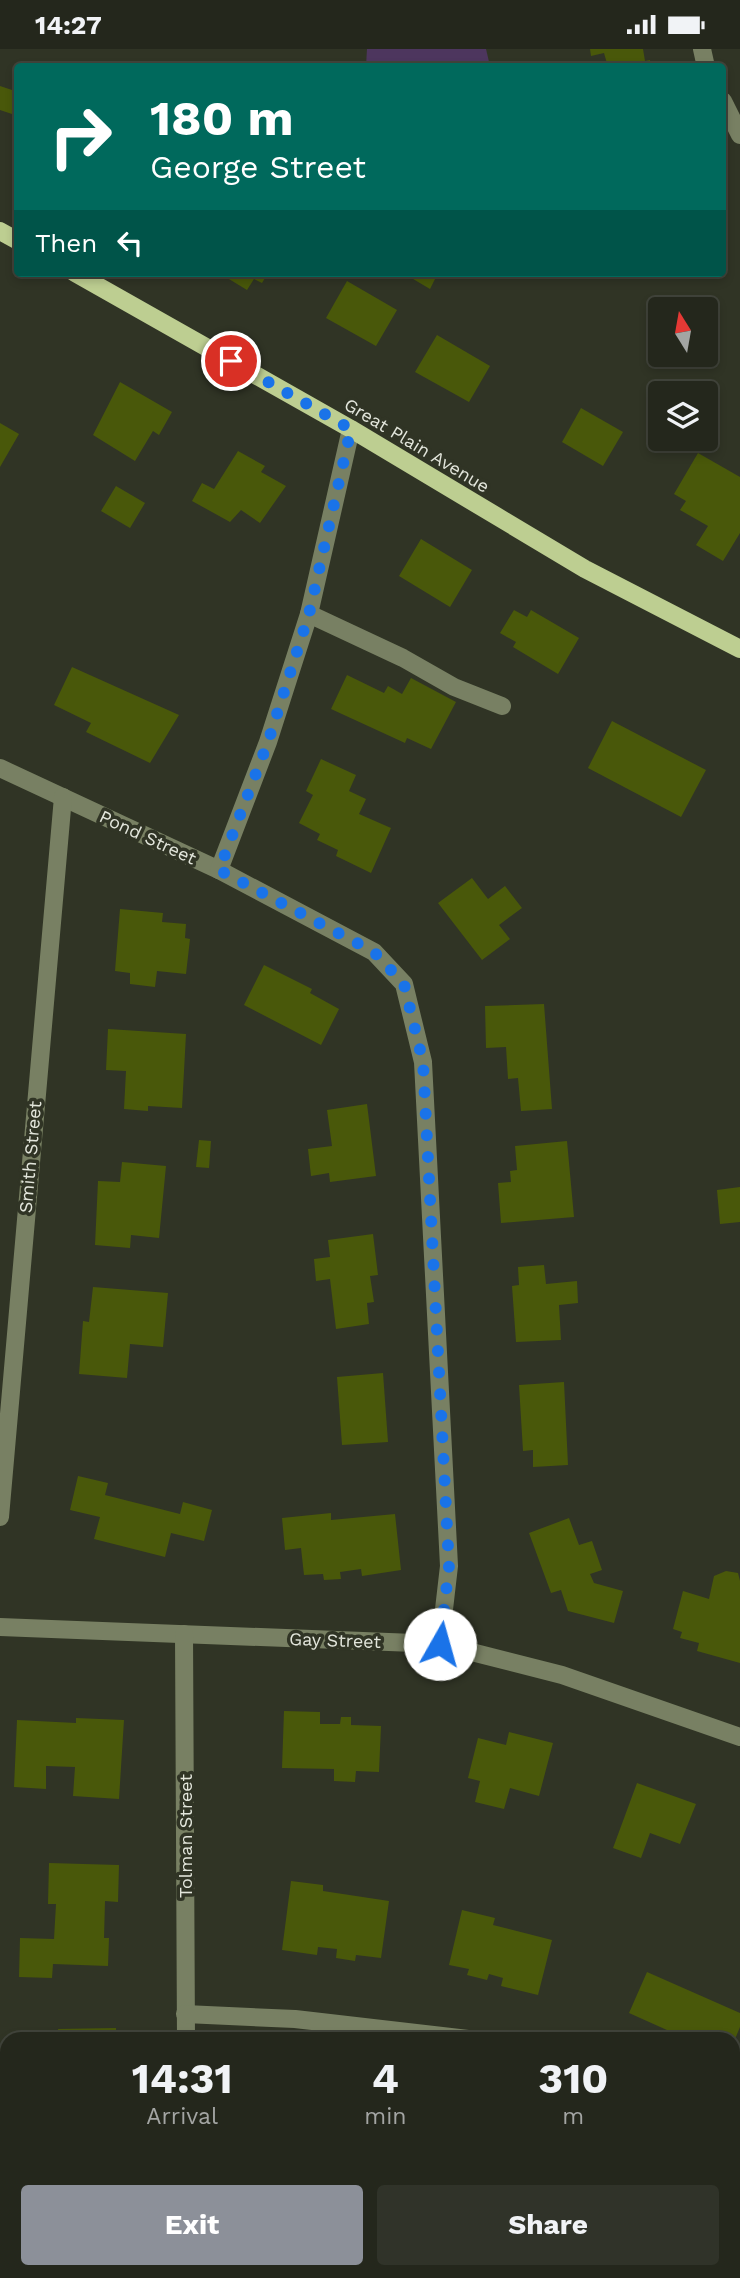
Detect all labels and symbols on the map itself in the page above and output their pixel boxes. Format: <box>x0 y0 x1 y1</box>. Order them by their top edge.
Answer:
north arrow <box>648 297 718 367</box>
pin <box>201 331 261 391</box>
street label: Great Plain Avenue <box>341 393 493 497</box>
street label: Pond Street <box>96 805 200 869</box>
street label: Smith Street <box>15 1100 45 1214</box>
position arrow <box>403 1607 477 1681</box>
street label: Gay Street <box>289 1628 382 1652</box>
street label: Tolman Street <box>175 1774 196 1898</box>

